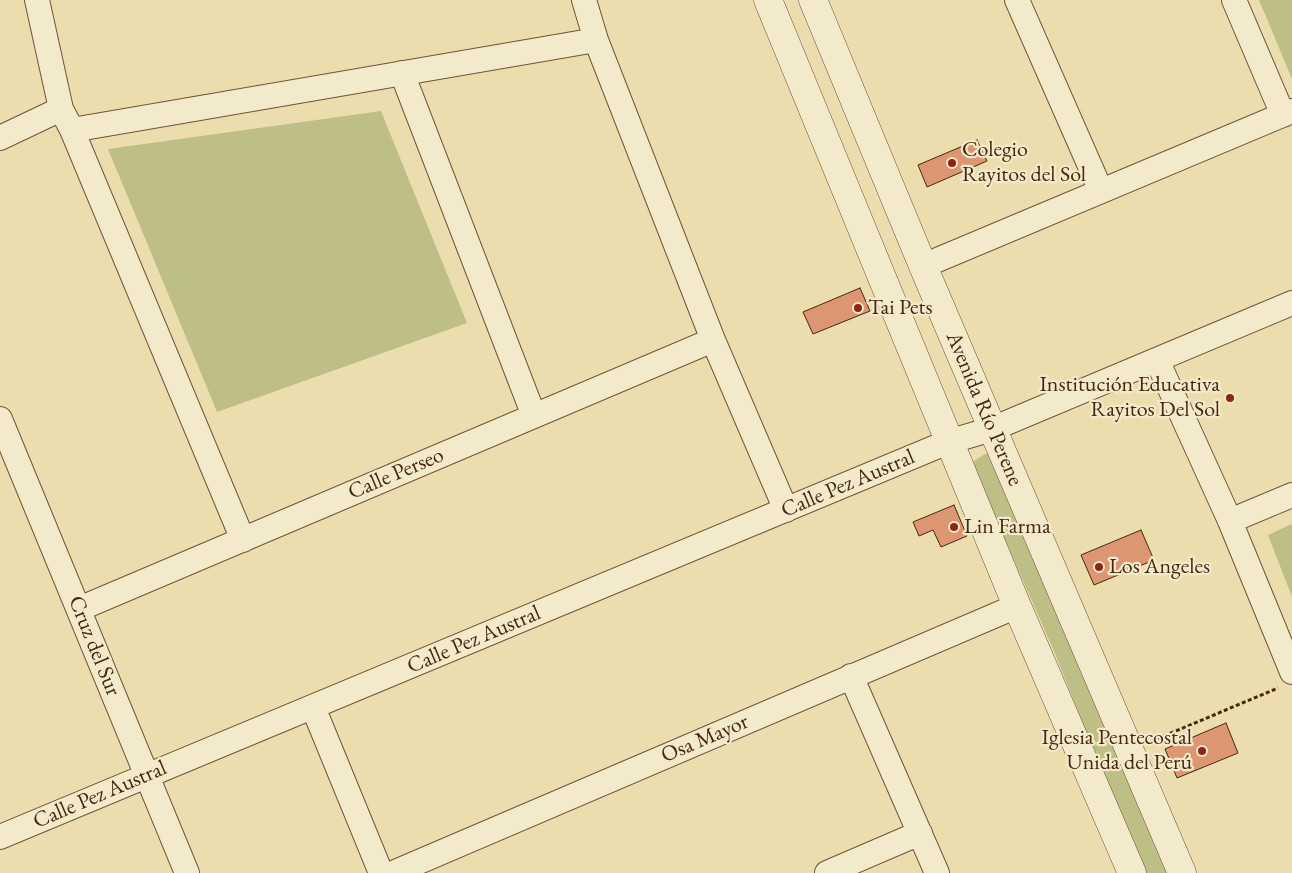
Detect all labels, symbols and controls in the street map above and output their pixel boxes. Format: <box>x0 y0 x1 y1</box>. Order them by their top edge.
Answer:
place label: Colegio Rayitos del Sol <box>962 137 1086 188</box>
marker: Colegio Rayitos del Sol <box>946 157 958 169</box>
place label: Tai Pets <box>868 295 933 321</box>
marker: Tai Pets <box>852 302 864 314</box>
street label: Avenida Río Perene <box>940 328 1028 490</box>
place label: Institución Educativa Rayitos Del Sol <box>1039 372 1220 424</box>
marker: Institución Educativa Rayitos Del Sol <box>1224 392 1236 404</box>
street label: Calle Perseo <box>344 442 448 506</box>
street label: Calle Pez Austral <box>777 444 919 524</box>
place label: Lin Farma <box>964 514 1051 540</box>
marker: Lin Farma <box>948 521 960 533</box>
place label: Los Angeles <box>1109 554 1210 580</box>
marker: Los Angeles <box>1093 561 1105 573</box>
street label: Cruz del Sur <box>62 592 126 700</box>
street label: Calle Pez Austral <box>403 600 545 680</box>
street label: Osa Mayor <box>657 709 753 769</box>
place label: Iglesia Pentecostal Unida del Perú <box>1041 725 1192 776</box>
marker: Iglesia Pentecostal Unida del Perú <box>1196 745 1208 757</box>
street label: Calle Pez Austral <box>29 755 171 835</box>

